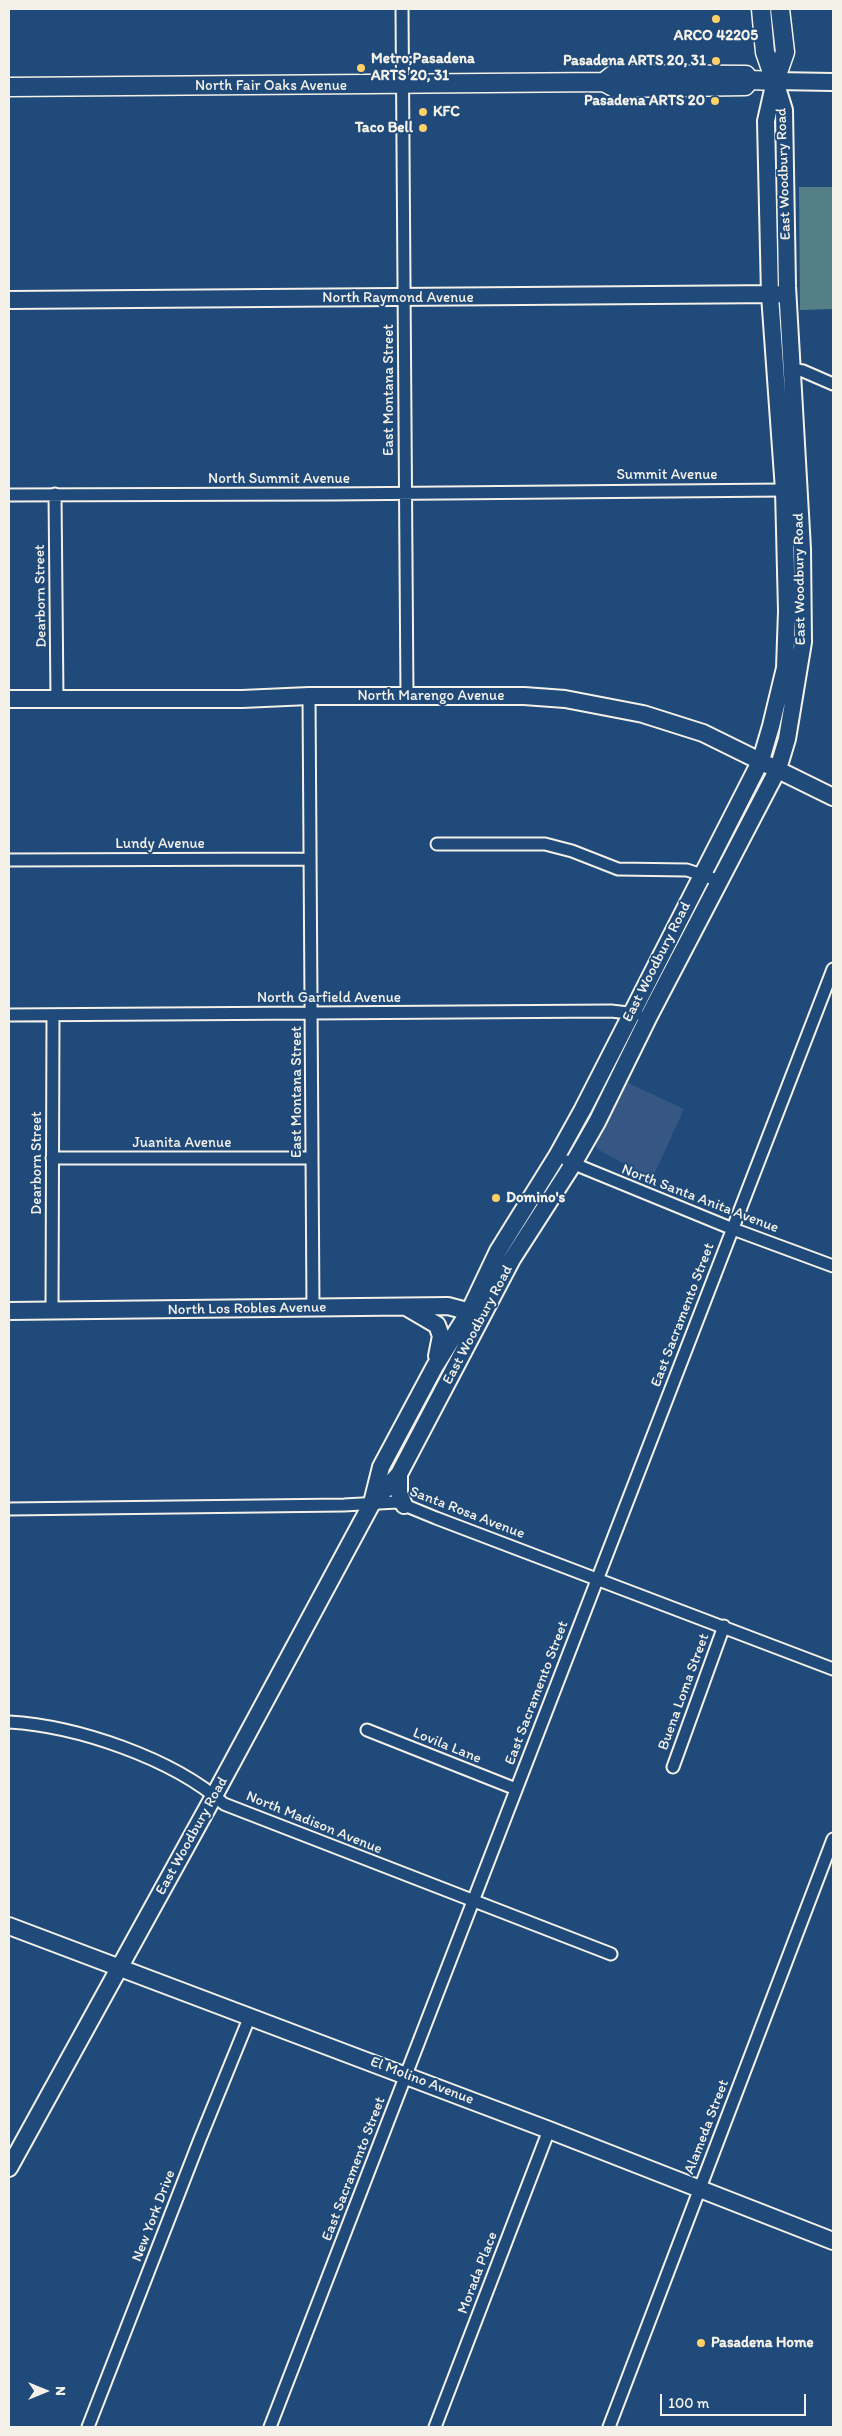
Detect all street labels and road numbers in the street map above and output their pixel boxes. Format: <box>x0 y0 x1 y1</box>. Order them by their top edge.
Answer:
street label: North Fair Oaks Avenue <box>195 77 347 95</box>
street label: East Woodbury Road <box>773 107 795 241</box>
street label: North Raymond Avenue <box>322 289 474 307</box>
street label: East Montana Street <box>380 324 398 456</box>
street label: Summit Avenue <box>616 466 718 484</box>
street label: North Summit Avenue <box>208 470 350 488</box>
street label: East Woodbury Road <box>790 513 810 645</box>
street label: Dearborn Street <box>31 544 51 648</box>
street label: North Marengo Avenue <box>358 687 504 705</box>
street label: Lundy Avenue <box>115 835 205 853</box>
street label: East Woodbury Road <box>619 899 695 1025</box>
street label: North Garfield Avenue <box>257 989 401 1007</box>
street label: East Montana Street <box>288 1026 306 1158</box>
street label: Dearborn Street <box>28 1111 46 1215</box>
street label: Juanita Avenue <box>133 1134 231 1152</box>
street label: North Santa Anita Avenue <box>619 1161 781 1237</box>
street label: East Sacramento Street <box>647 1240 719 1390</box>
street label: East Woodbury Road <box>439 1262 517 1388</box>
street label: North Los Robles Avenue <box>167 1299 327 1319</box>
street label: Santa Rosa Avenue <box>407 1483 527 1543</box>
street label: East Sacramento Street <box>501 1618 573 1768</box>
street label: Buena Loma Street <box>655 1631 713 1753</box>
street label: Lovila Lane <box>410 1724 484 1768</box>
street label: East Woodbury Road <box>152 1774 232 1898</box>
street label: North Madison Avenue <box>243 1787 385 1859</box>
street label: El Molino Avenue <box>368 2053 476 2109</box>
street label: Alameda Street <box>681 2077 733 2177</box>
street label: East Sacramento Street <box>318 2094 390 2244</box>
street label: New York Drive <box>128 2168 180 2264</box>
street label: Morada Place <box>454 2229 502 2317</box>

